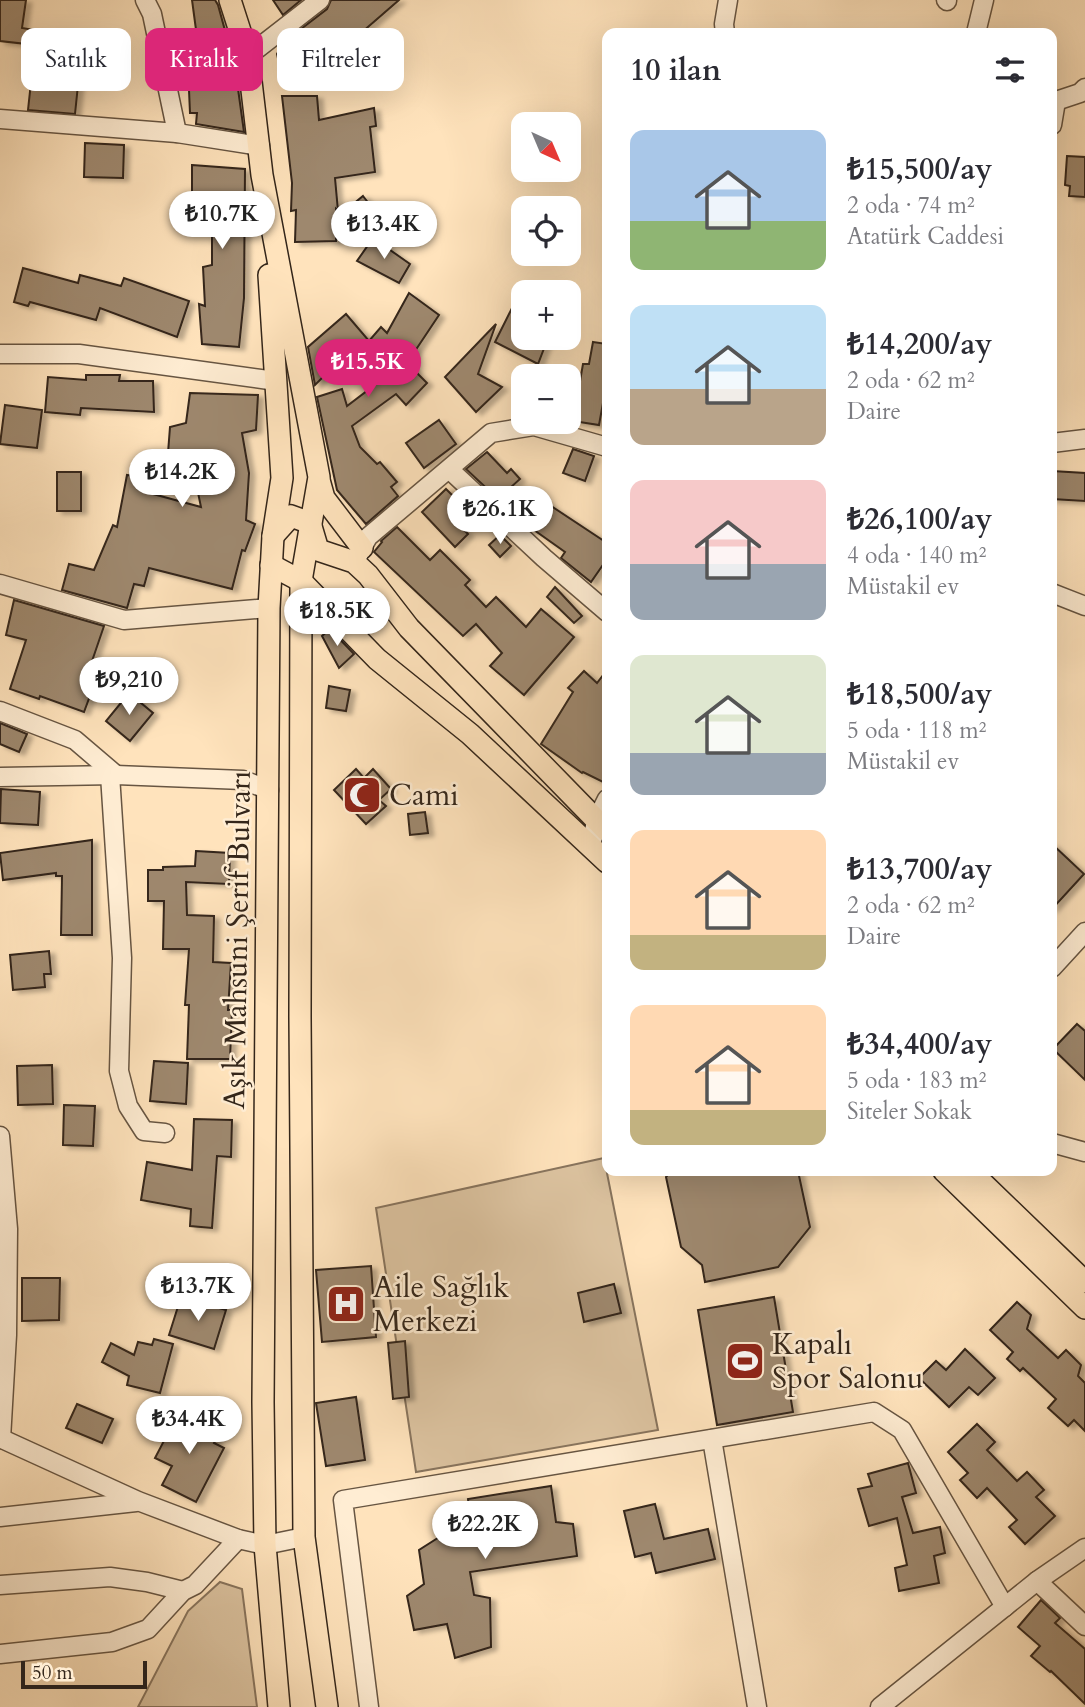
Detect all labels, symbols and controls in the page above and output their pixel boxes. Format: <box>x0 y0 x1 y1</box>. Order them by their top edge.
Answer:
chip: Satılık <box>21 28 131 91</box>
chip: Kiralık <box>145 28 263 91</box>
chip: Filtreler <box>277 28 404 91</box>
text: 10 ilan <box>630 50 721 91</box>
icon: filters <box>991 51 1029 89</box>
north arrow <box>511 112 581 182</box>
map controls <box>511 112 581 434</box>
text: ₺15,500/ay <box>847 149 992 190</box>
icon: home <box>686 158 770 242</box>
text: 2 oda · 74 m² <box>847 190 975 221</box>
pin: ₺10.7K <box>165 191 279 251</box>
button: locate <box>511 196 581 266</box>
text: ₺10.7K <box>185 198 259 229</box>
pin: ₺13.4K <box>327 202 441 261</box>
text: ₺13.4K <box>347 208 421 239</box>
text: Atatürk Caddesi <box>847 221 1004 252</box>
button: + <box>511 280 581 350</box>
text: ₺14,200/ay <box>847 324 992 365</box>
icon: home <box>686 333 770 417</box>
pin: ₺15.5K <box>311 340 425 399</box>
text: ₺15.5K <box>331 346 405 377</box>
button: − <box>511 364 581 434</box>
text: 2 oda · 62 m² <box>847 365 975 396</box>
text: Daire <box>847 396 901 427</box>
pin: ₺14.2K <box>125 449 239 509</box>
text: ₺14.2K <box>145 456 219 487</box>
pin: ₺26.1K <box>443 486 557 546</box>
text: ₺26.1K <box>463 493 537 524</box>
text: ₺26,100/ay <box>847 499 992 540</box>
icon: home <box>686 508 770 592</box>
text: 4 oda · 140 m² <box>847 540 986 571</box>
text: Müstakil ev <box>847 571 959 602</box>
pin: ₺18.5K <box>280 588 394 648</box>
text: ₺18.5K <box>300 595 374 626</box>
pin: ₺9,210 <box>72 658 186 717</box>
text: ₺9,210 <box>95 664 163 695</box>
text: ₺18,500/ay <box>847 674 992 715</box>
icon: home <box>686 683 770 767</box>
text: 5 oda · 118 m² <box>847 715 986 746</box>
text: Müstakil ev <box>847 746 959 777</box>
street label: Aşık Mahsuni Şerif Bulvarı <box>214 770 261 1110</box>
mosque icon: Cami <box>341 774 383 816</box>
place label: Cami <box>389 775 459 816</box>
text: ₺13,700/ay <box>847 849 992 890</box>
icon: home <box>686 858 770 942</box>
text: 2 oda · 62 m² <box>847 890 975 921</box>
text: Daire <box>847 921 901 952</box>
text: ₺34,400/ay <box>847 1024 992 1065</box>
icon: home <box>686 1033 770 1117</box>
text: 5 oda · 183 m² <box>847 1065 986 1096</box>
text: Siteler Sokak <box>847 1096 972 1127</box>
pin: ₺13.7K <box>141 1264 255 1323</box>
place label: Aile Sağlık Merkezi <box>373 1267 509 1342</box>
text: ₺13.7K <box>161 1270 235 1301</box>
hospital icon: Aile Sağlık Merkezi <box>325 1283 367 1325</box>
place label: Kapalı Spor Salonu <box>772 1324 924 1399</box>
sports icon: Kapalı Spor Salonu <box>724 1340 766 1382</box>
pin: ₺34.4K <box>132 1396 246 1456</box>
text: ₺34.4K <box>152 1403 226 1434</box>
pin: ₺22.2K <box>428 1502 542 1561</box>
text: ₺22.2K <box>448 1508 522 1539</box>
scale bar <box>21 1658 147 1690</box>
text: 50 m <box>32 1660 73 1686</box>

